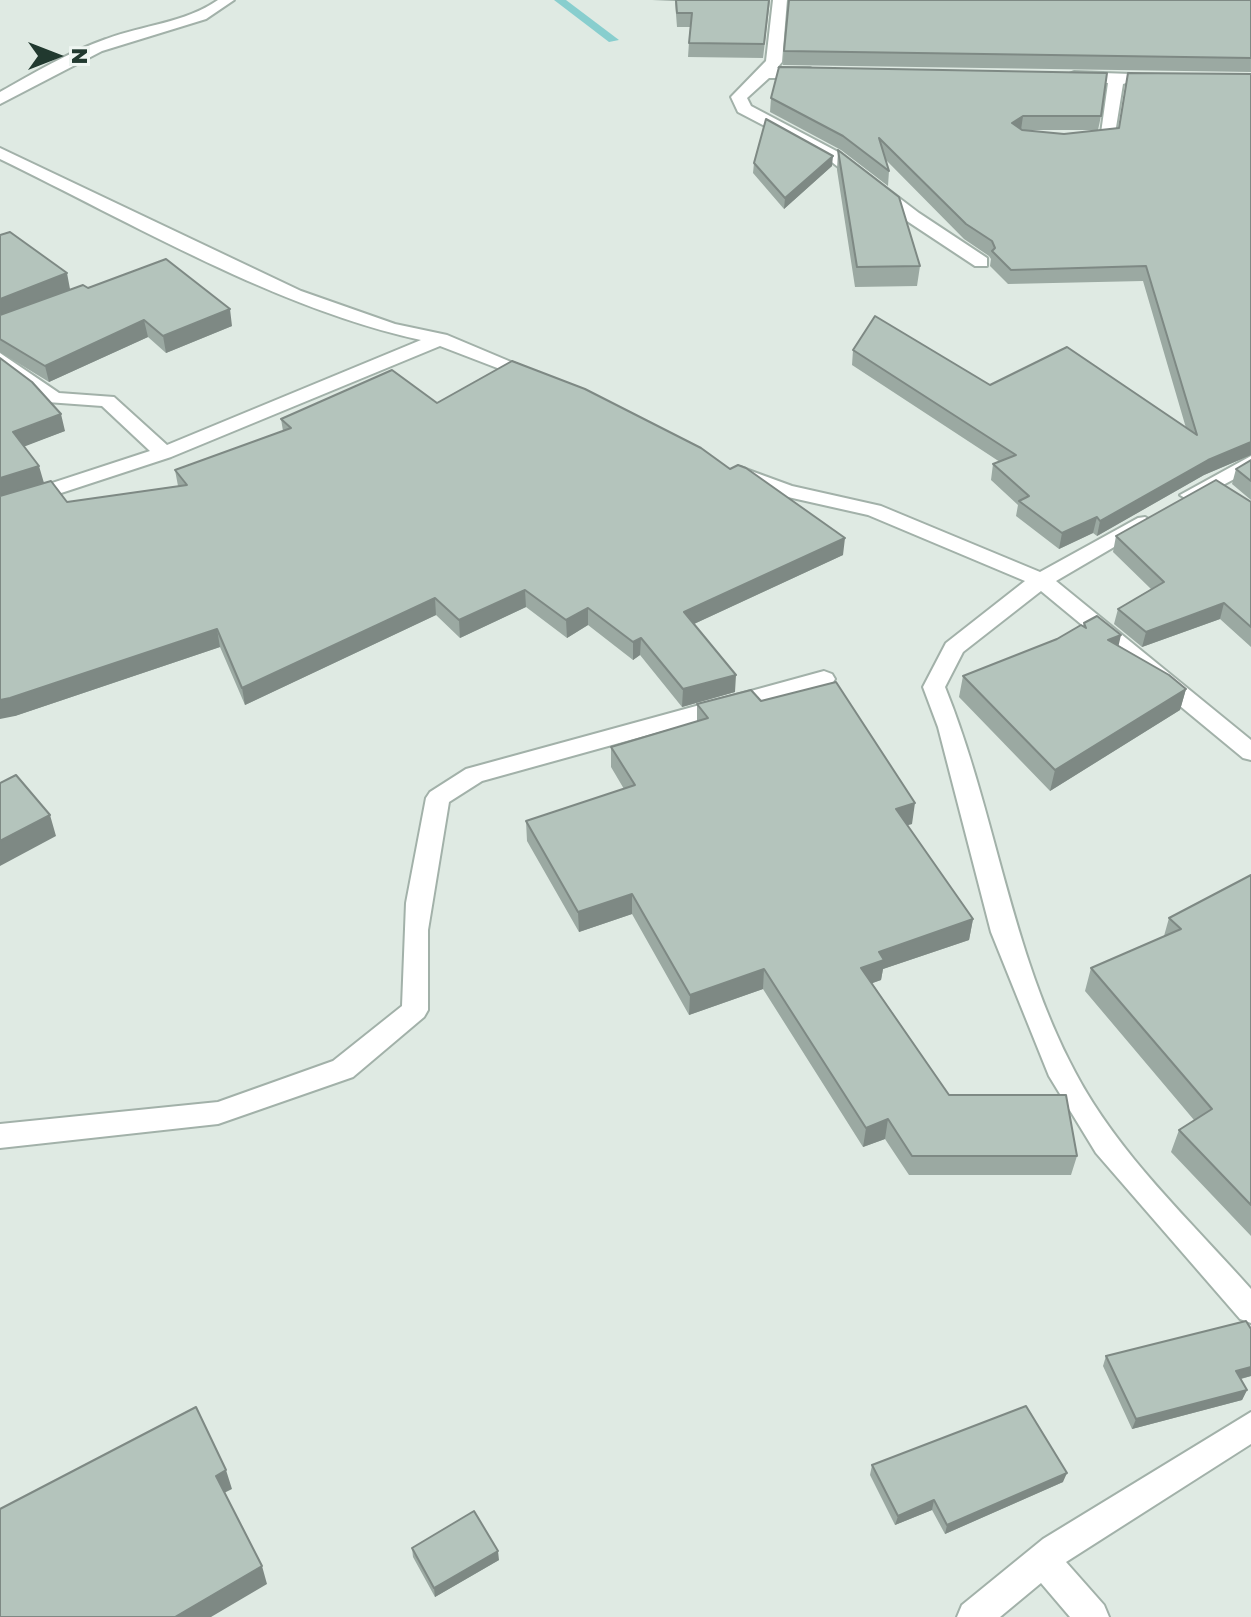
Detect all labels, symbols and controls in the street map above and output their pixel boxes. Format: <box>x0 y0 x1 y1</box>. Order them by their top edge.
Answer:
north arrow <box>16 16 96 96</box>
text: N <box>67 48 94 64</box>

